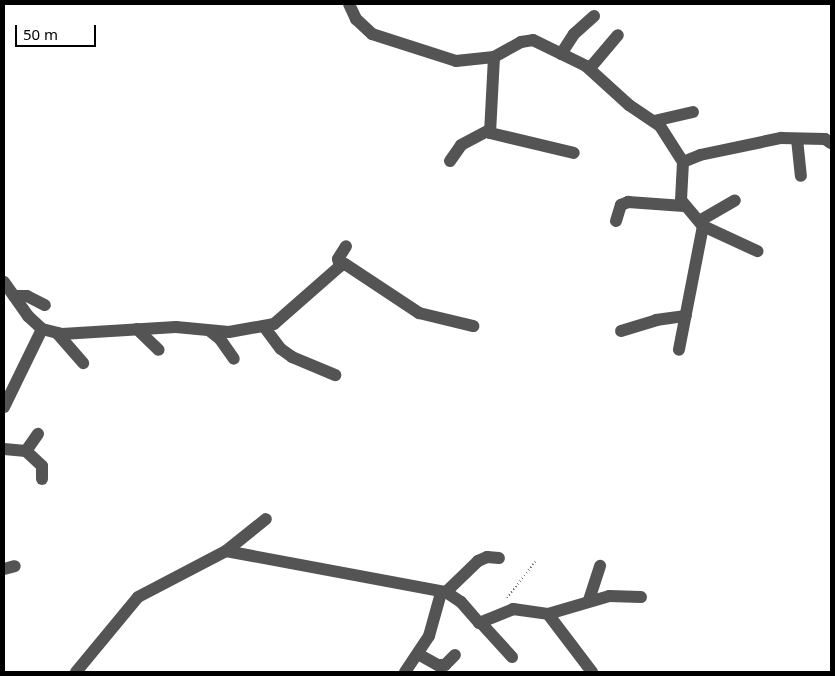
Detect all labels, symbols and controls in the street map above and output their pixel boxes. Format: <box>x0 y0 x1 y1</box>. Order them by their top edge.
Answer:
scale bar <box>18 15 99 47</box>
text: 50 m <box>23 24 58 44</box>

